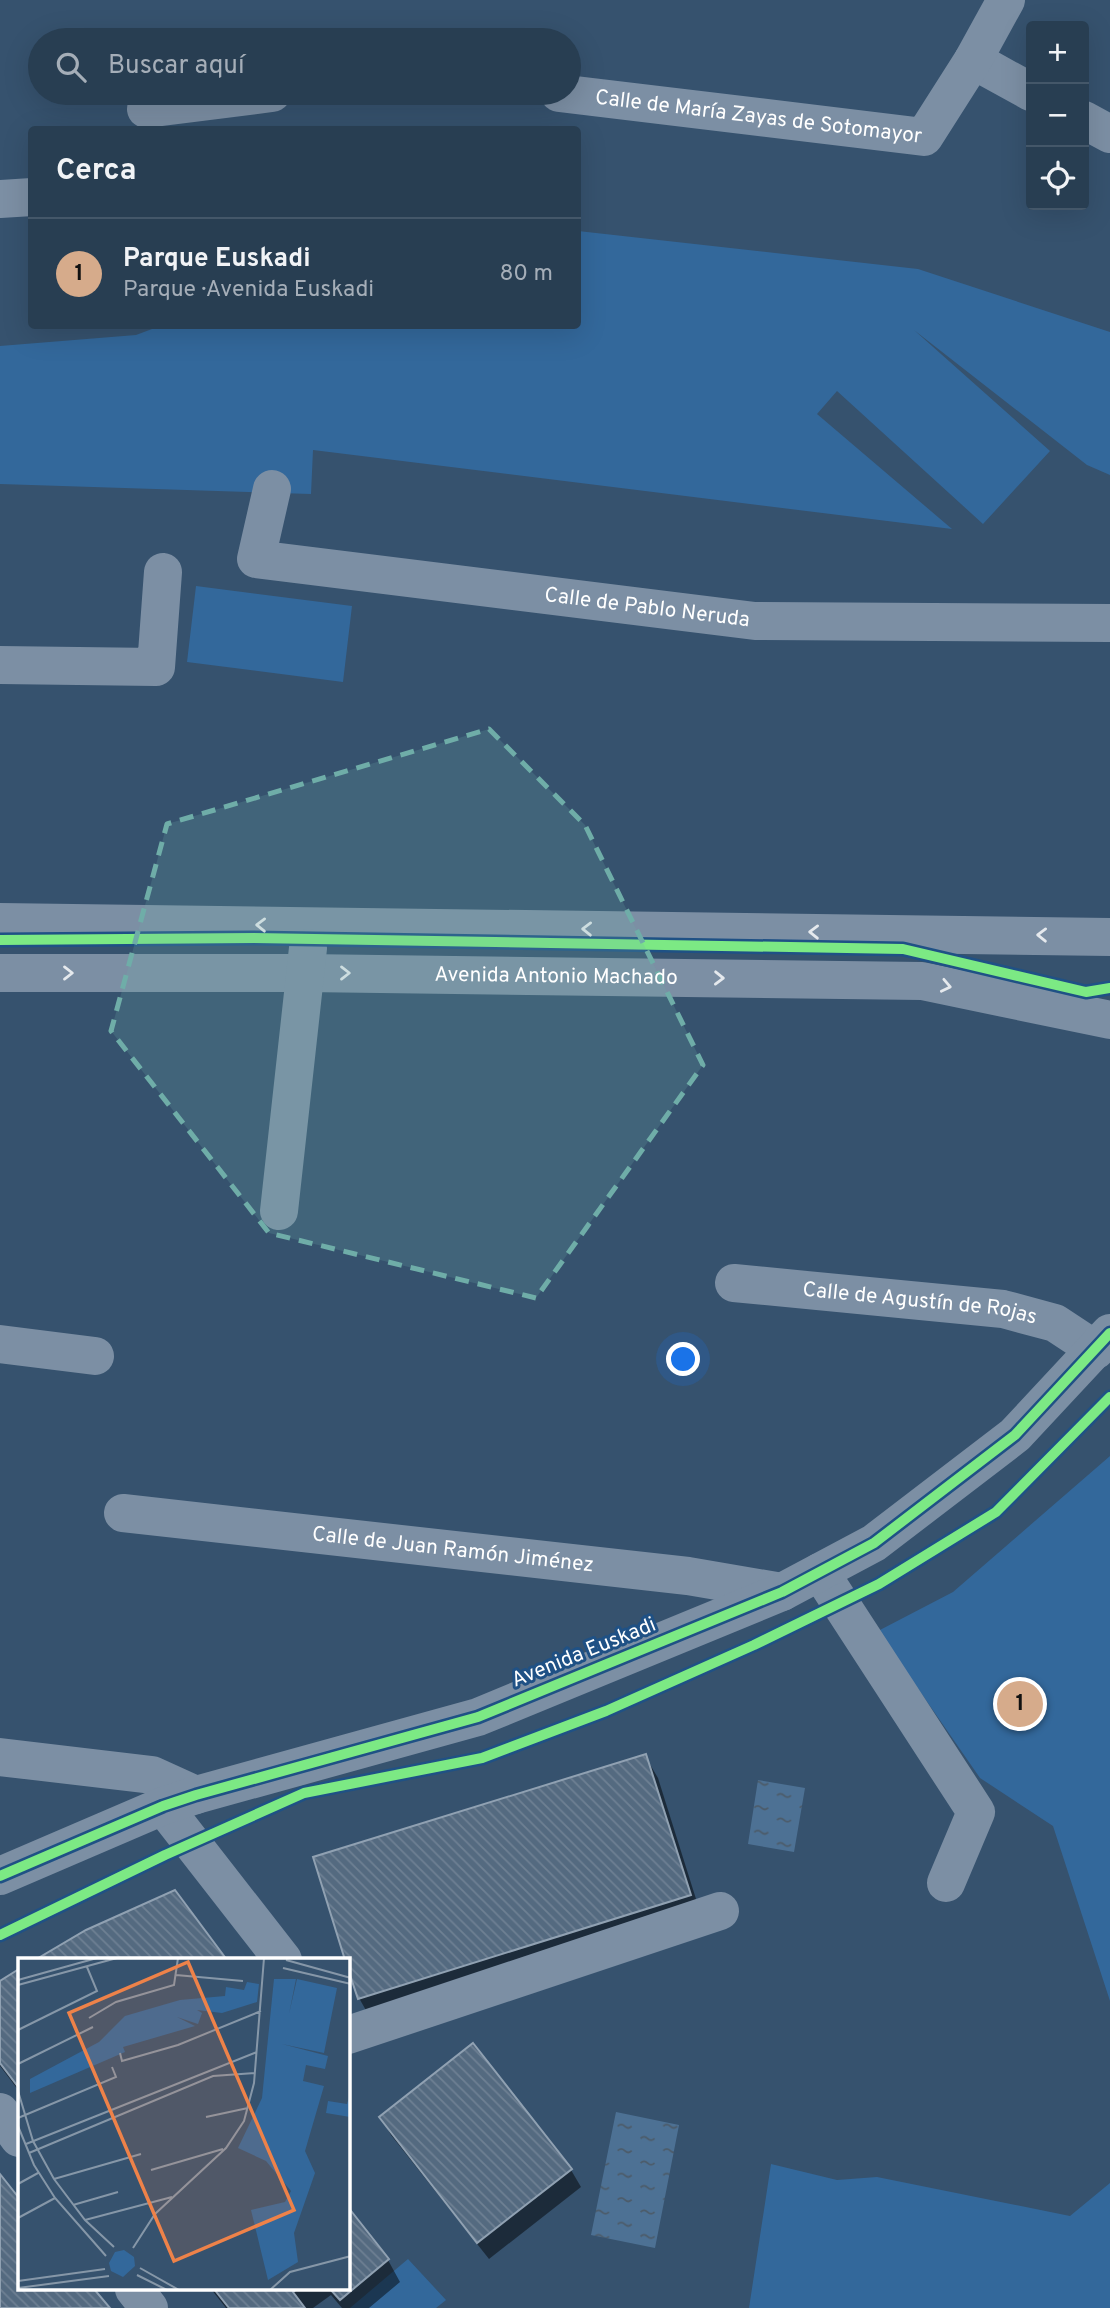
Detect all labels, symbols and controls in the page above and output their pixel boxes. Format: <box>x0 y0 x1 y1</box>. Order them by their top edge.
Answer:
map controls <box>1026 21 1089 210</box>
button: + <box>1026 21 1089 84</box>
search box <box>28 28 581 105</box>
icon: search <box>52 48 90 86</box>
text: Buscar aquí <box>108 50 245 83</box>
street label: Calle de María Zayas de Sotomayor <box>594 84 924 150</box>
button: − <box>1026 84 1089 147</box>
button: locate <box>1026 147 1089 210</box>
text: Cerca <box>56 153 136 190</box>
text: Parque Euskadi <box>123 243 311 276</box>
text: 1 <box>74 260 84 289</box>
text: 80 m <box>500 260 553 289</box>
text: Parque · Avenida Euskadi <box>123 276 374 305</box>
street label: Calle de Pablo Neruda <box>543 581 751 634</box>
one-way arrow <box>256 917 266 933</box>
one-way arrow <box>581 922 592 937</box>
one-way arrow <box>809 925 820 940</box>
one-way arrow <box>1036 928 1047 943</box>
street label: Avenida Antonio Machado <box>434 961 678 991</box>
one-way arrow <box>63 965 74 981</box>
one-way arrow <box>340 965 350 981</box>
one-way arrow <box>714 970 725 986</box>
one-way arrow <box>940 977 952 992</box>
street label: Calle de Agustín de Rojas <box>801 1276 1040 1331</box>
your location <box>666 1342 700 1376</box>
street label: Calle de Juan Ramón Jiménez <box>311 1521 595 1579</box>
street label: Avenida Euskadi <box>508 1612 660 1694</box>
pin: 1 <box>997 1678 1043 1730</box>
inset map <box>18 1958 350 2290</box>

